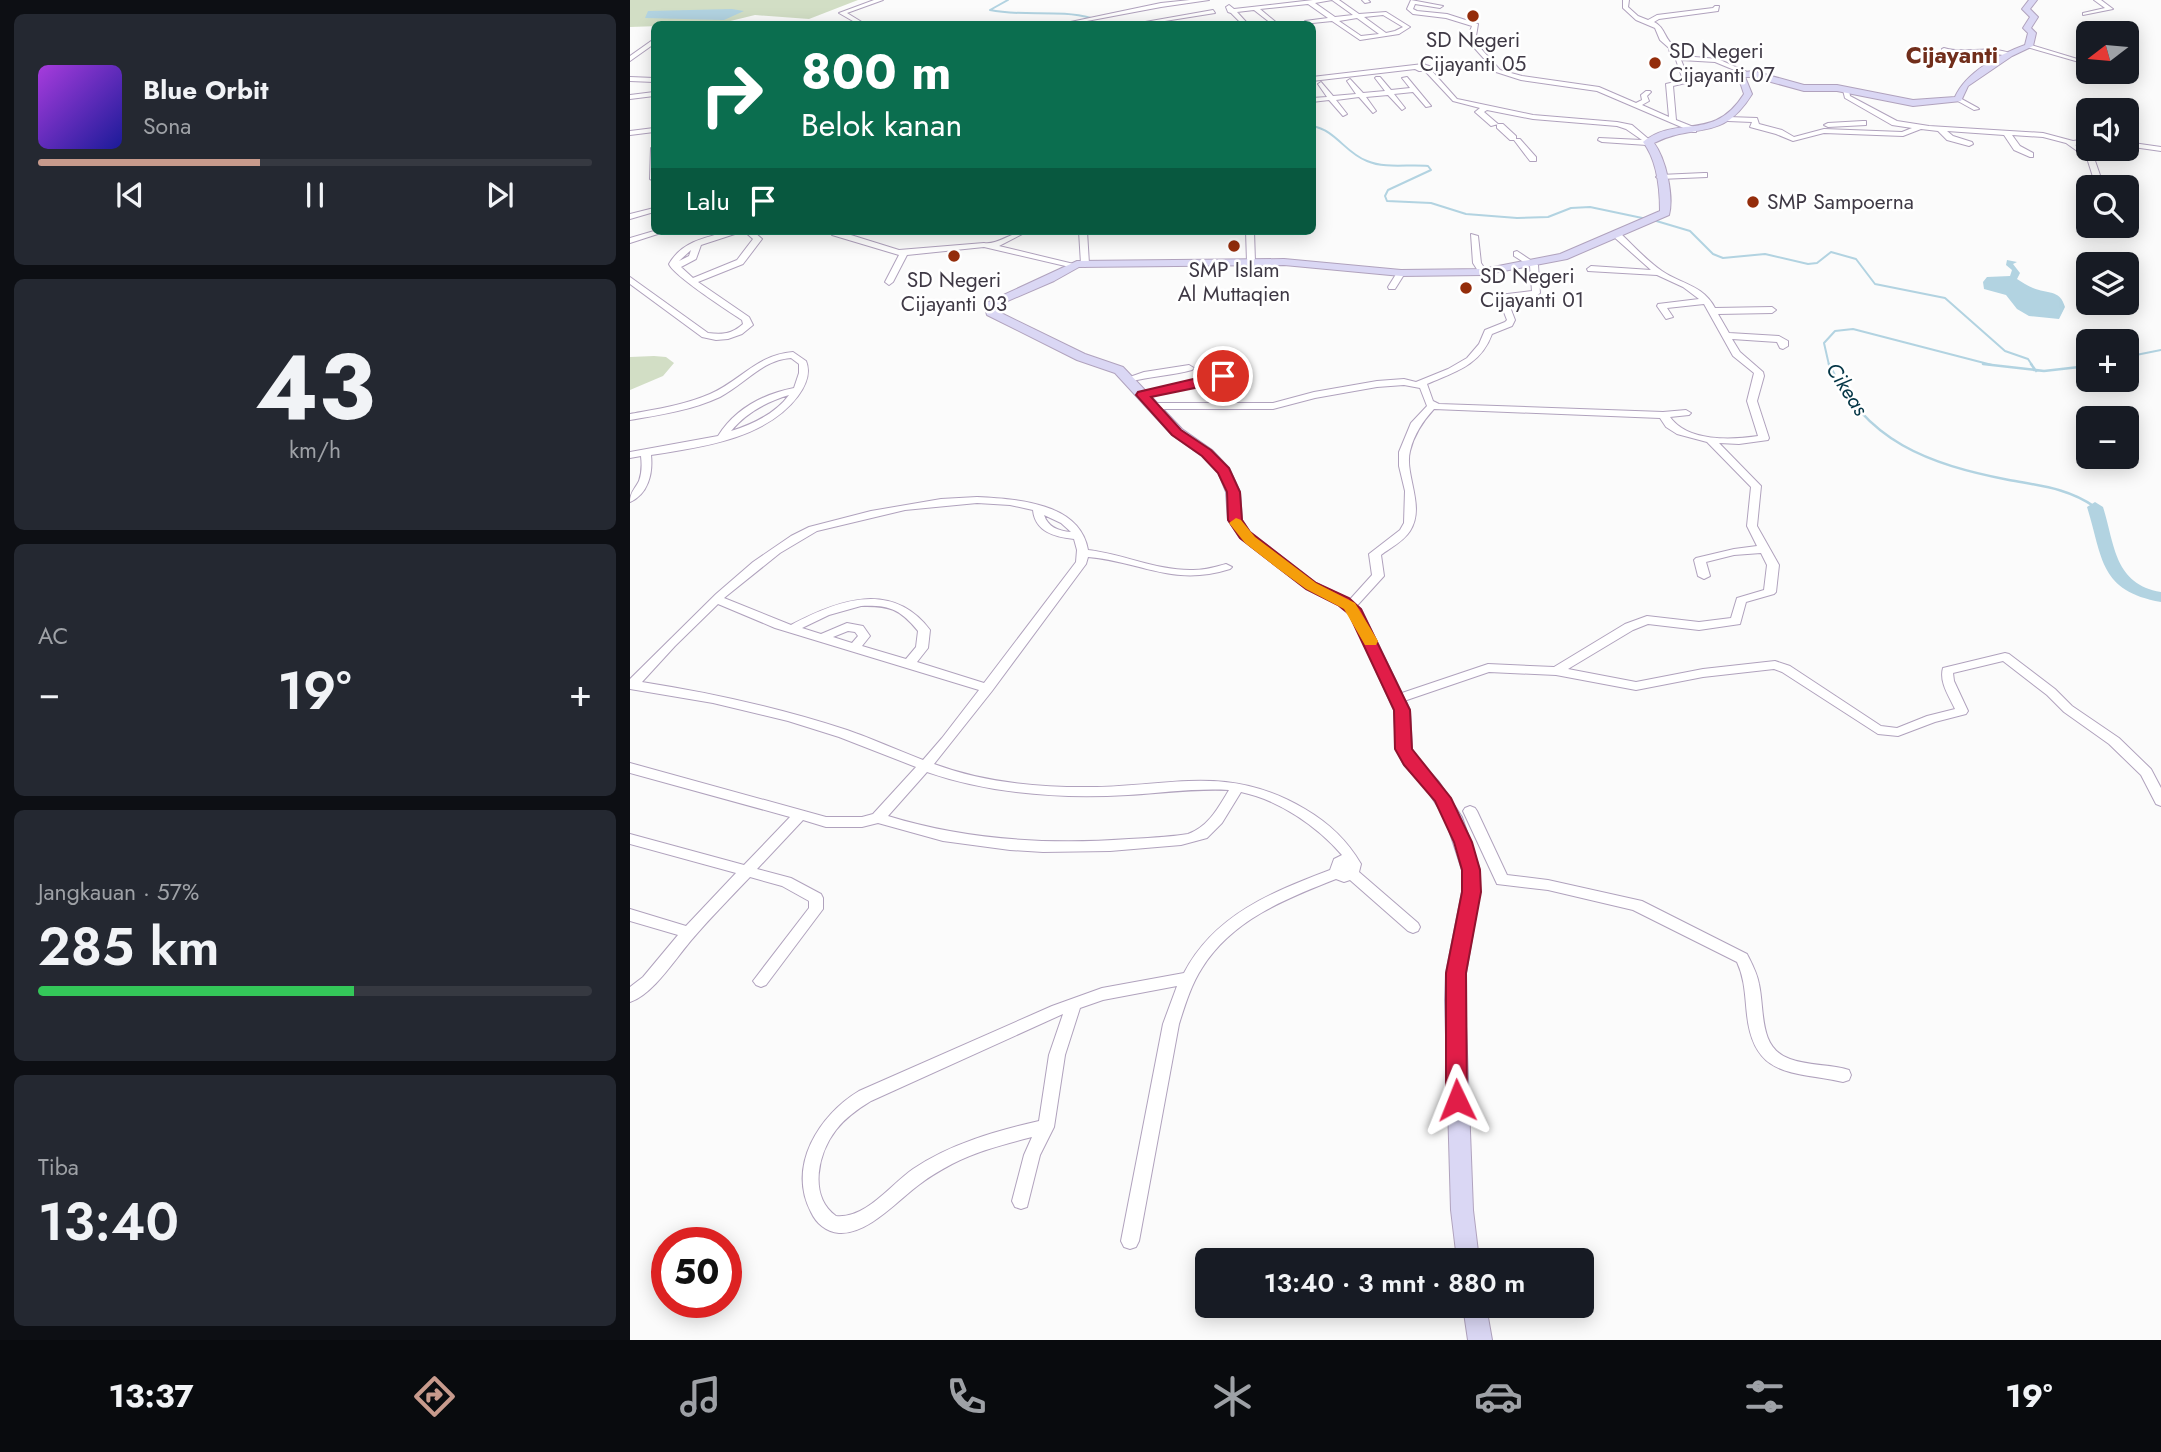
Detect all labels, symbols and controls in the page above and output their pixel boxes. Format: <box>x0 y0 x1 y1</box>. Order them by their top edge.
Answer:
marker: SD Negeri Cijayanti 05 <box>1465 8 1481 24</box>
north arrow <box>2076 21 2138 84</box>
map controls <box>2076 21 2139 469</box>
place label: SD Negeri Cijayanti 05 <box>1420 25 1526 79</box>
place label: SD Negeri Cijayanti 07 <box>1669 36 1775 90</box>
text: 800 m <box>801 37 951 107</box>
district label: Cijayanti <box>1906 38 1998 72</box>
icon: right <box>686 49 777 140</box>
marker: SD Negeri Cijayanti 07 <box>1647 55 1663 71</box>
text: Blue Orbit <box>143 71 268 109</box>
button: sound <box>2076 98 2139 161</box>
text: Belok kanan <box>801 102 962 148</box>
text: Sona <box>143 109 191 143</box>
button: search <box>2076 175 2139 238</box>
icon: previous <box>111 176 149 214</box>
icon: pause <box>296 176 334 214</box>
icon: next <box>481 176 519 214</box>
text: Lalu <box>686 182 730 220</box>
icon: arrive <box>744 182 782 220</box>
place label: SMP Sampoerna <box>1767 187 1914 217</box>
marker: SMP Sampoerna <box>1745 194 1761 210</box>
marker: SMP Islam Al Muttaqien <box>1226 238 1242 254</box>
marker: SD Negeri Cijayanti 03 <box>946 248 962 264</box>
button: layers <box>2076 252 2139 315</box>
place label: SMP Islam Al Muttaqien <box>1178 255 1290 309</box>
place label: SD Negeri Cijayanti 01 <box>1480 261 1584 315</box>
place label: SD Negeri Cijayanti 03 <box>901 265 1007 319</box>
marker: SD Negeri Cijayanti 01 <box>1458 280 1474 296</box>
text: 43 <box>255 322 375 453</box>
button: + <box>2076 329 2139 392</box>
pin <box>1193 346 1253 406</box>
water label: Cikeas <box>1819 356 1876 422</box>
icon: arrive <box>1204 357 1242 395</box>
button: − <box>2076 406 2139 469</box>
text: km/h <box>289 433 341 467</box>
text: AC <box>38 619 68 653</box>
text: 19° <box>278 653 352 729</box>
text: − <box>38 665 60 720</box>
text: + <box>569 665 592 720</box>
text: Jangkauan · 57% <box>38 875 199 909</box>
text: 285 km <box>38 909 220 985</box>
position arrow <box>1420 1063 1494 1137</box>
text: Tiba <box>38 1150 79 1184</box>
text: 13:40 <box>38 1184 179 1260</box>
speed limit sign: 50 <box>651 1227 742 1318</box>
text: 13:40 · 3 mnt · 880 m <box>1264 1264 1525 1302</box>
icon: directions <box>410 1372 459 1421</box>
icon: music <box>676 1372 725 1421</box>
icon: phone <box>942 1372 991 1421</box>
icon: climate <box>1208 1372 1257 1421</box>
icon: car <box>1474 1372 1523 1421</box>
icon: filters <box>1740 1372 1789 1421</box>
text: 13:37 <box>108 1373 194 1419</box>
text: 19° <box>2005 1373 2053 1419</box>

